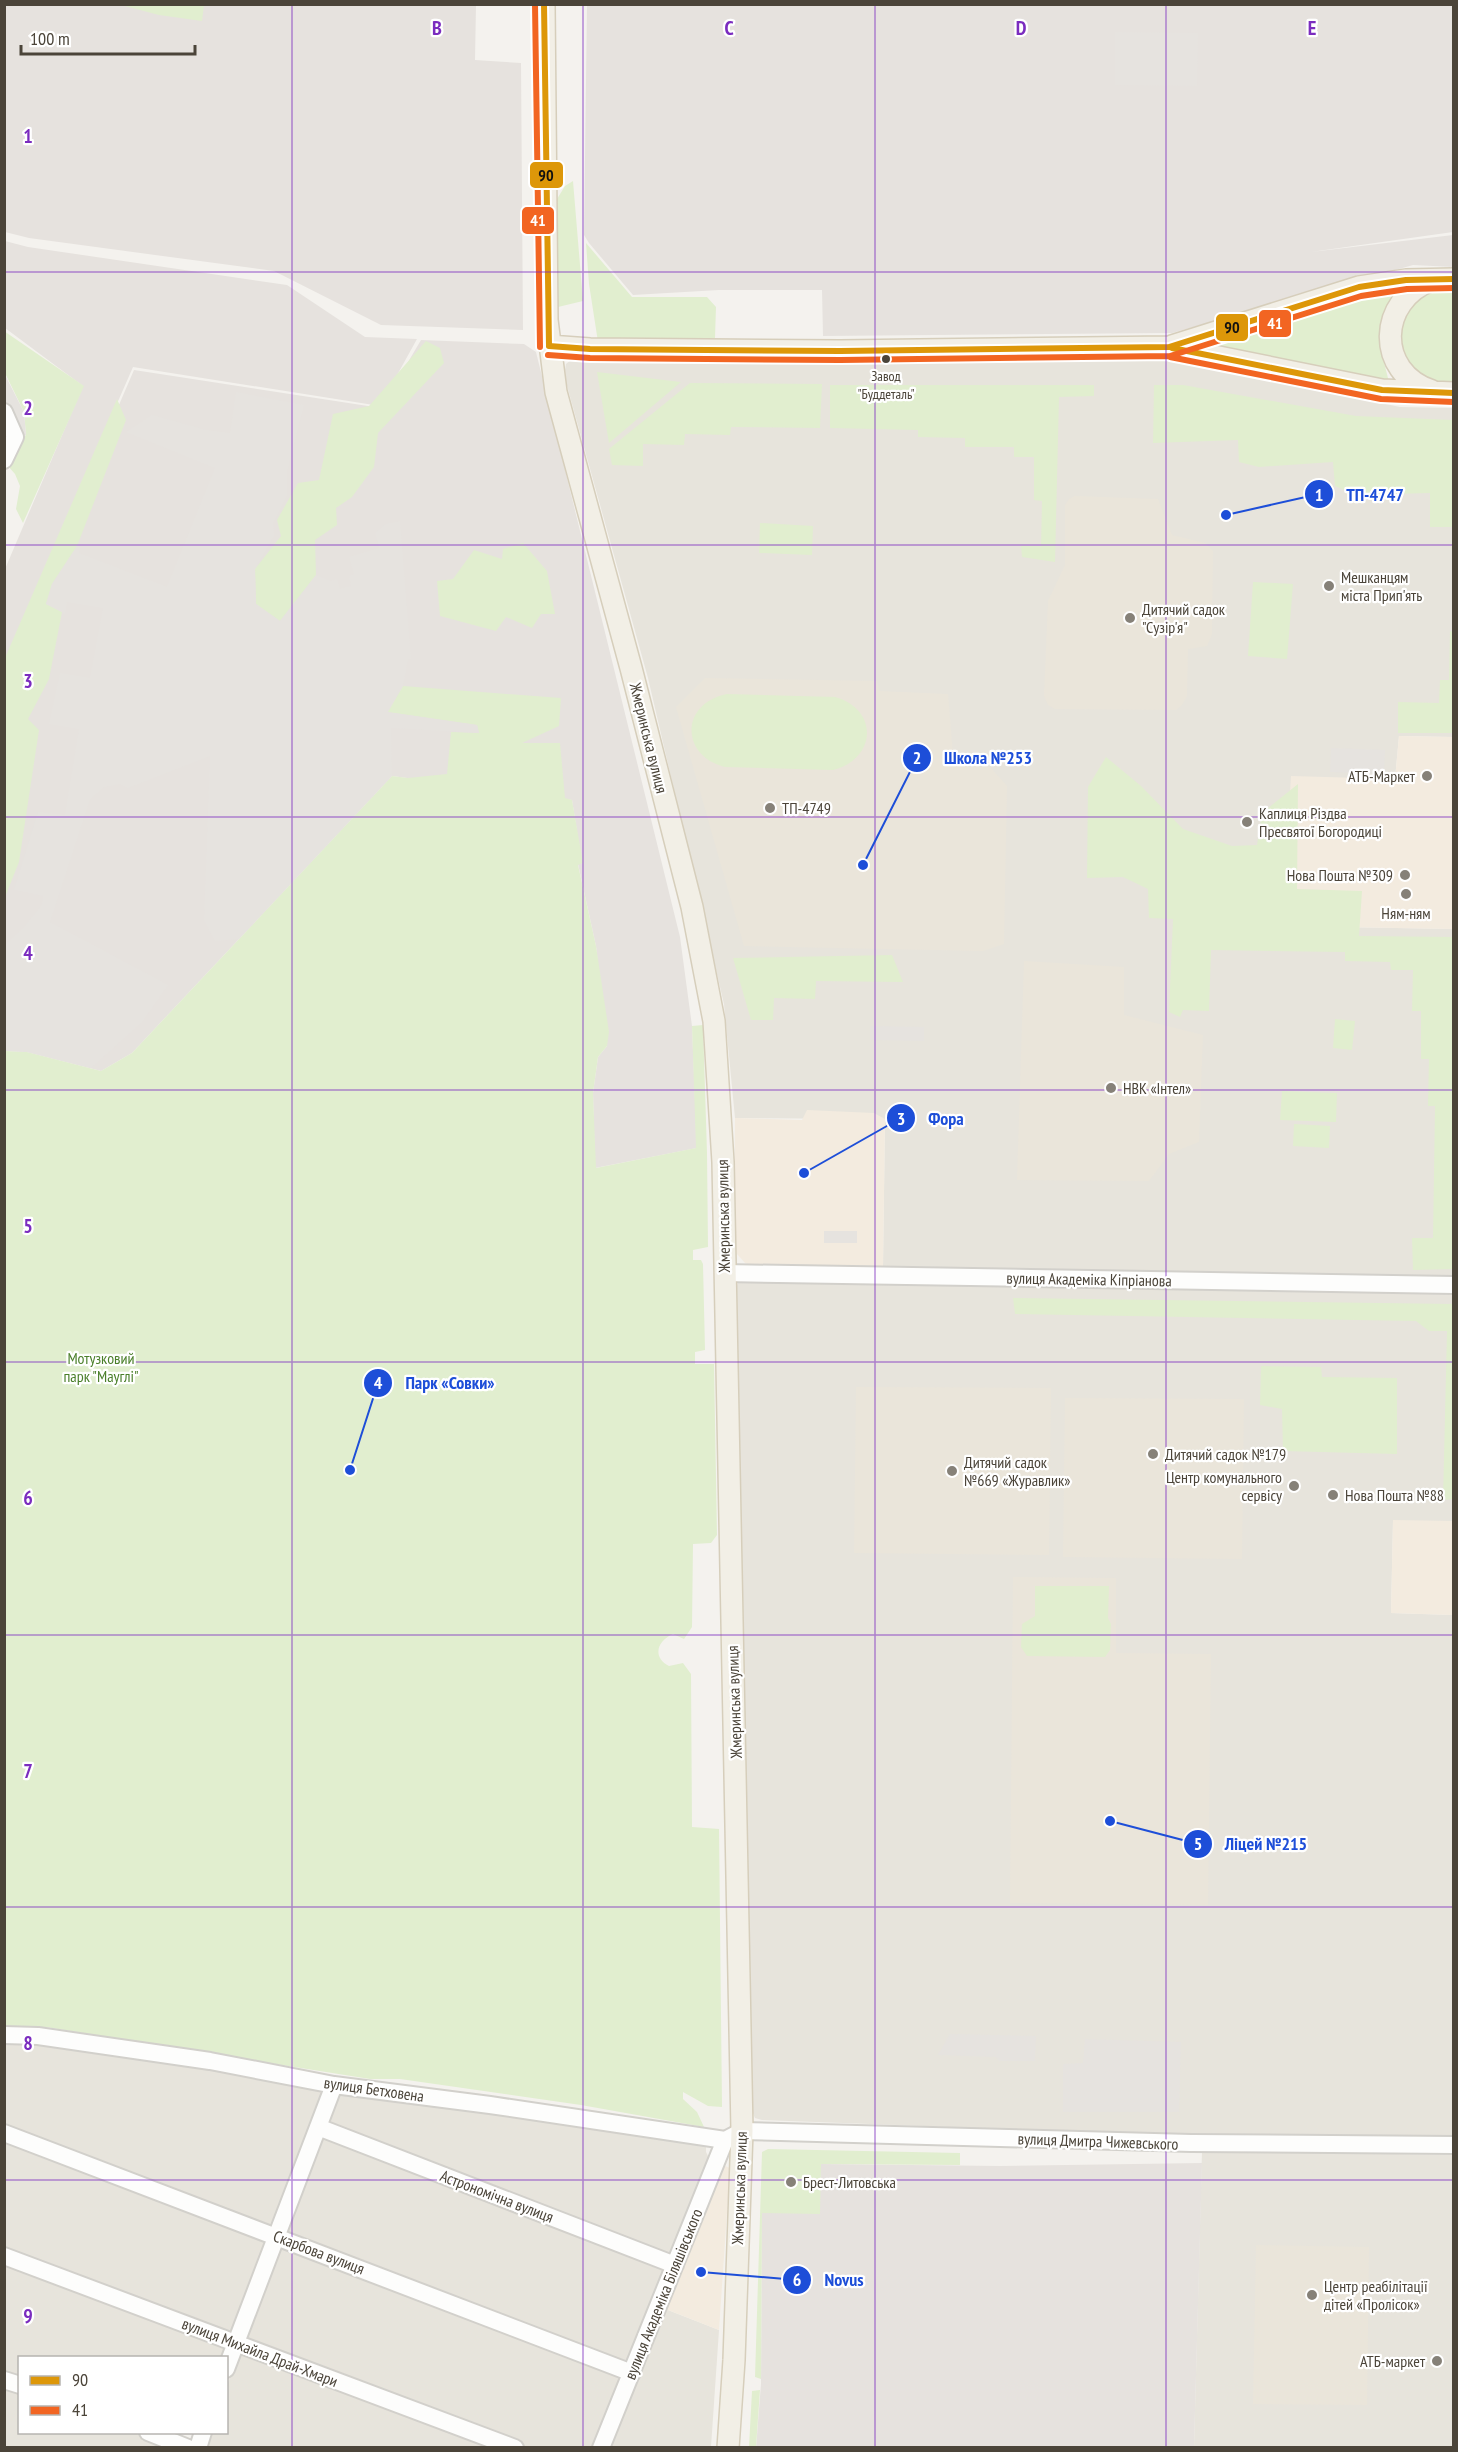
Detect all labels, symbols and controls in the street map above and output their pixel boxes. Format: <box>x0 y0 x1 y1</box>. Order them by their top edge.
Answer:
text: B <box>432 15 442 41</box>
text: C <box>724 15 734 41</box>
text: D <box>1016 15 1027 41</box>
text: E <box>1308 15 1316 41</box>
scale bar <box>21 18 195 56</box>
text: 100 m <box>30 27 70 50</box>
text: 1 <box>23 123 33 149</box>
line badge: 90 <box>529 161 564 189</box>
text: 90 <box>538 165 554 185</box>
line badge: 41 <box>521 206 555 235</box>
text: 41 <box>530 210 546 230</box>
line badge: 41 <box>1258 309 1292 338</box>
line badge: 90 <box>1215 313 1249 342</box>
text: 41 <box>1267 313 1283 333</box>
text: 90 <box>1224 317 1240 337</box>
marker: Завод "Буддеталь" <box>880 353 892 365</box>
place label: Завод "Буддеталь" <box>857 367 915 403</box>
text: 2 <box>23 395 33 421</box>
callout: ТП-4747 <box>1304 476 1416 512</box>
text: 1 <box>1315 483 1323 506</box>
text: ТП-4747 <box>1346 483 1404 506</box>
place label: Мешканцям міста Прип'ять <box>1341 567 1422 605</box>
marker: Мешканцям міста Прип'ять <box>1322 579 1336 593</box>
place label: Дитячий садок "Сузір'я" <box>1142 599 1226 637</box>
marker: Дитячий садок "Сузір'я" <box>1123 611 1137 625</box>
text: 3 <box>23 668 33 694</box>
street label: Жмеринська вулиця <box>625 680 672 795</box>
callout: Школа №253 <box>902 740 1044 776</box>
text: 2 <box>913 746 921 769</box>
text: Школа №253 <box>944 746 1032 769</box>
place label: АТБ-Маркет <box>1348 766 1416 786</box>
marker: АТБ-Маркет <box>1420 769 1434 783</box>
place label: ТП-4749 <box>782 798 831 818</box>
marker: ТП-4749 <box>763 801 777 815</box>
place label: Каплиця Різдва Пресвятої Богородиці <box>1259 803 1382 841</box>
marker: Каплиця Різдва Пресвятої Богородиці <box>1240 815 1254 829</box>
place label: Нова Пошта №309 <box>1287 865 1393 885</box>
marker: Нова Пошта №309 <box>1398 868 1412 882</box>
marker: Ням-ням <box>1399 887 1413 901</box>
place label: Ням-ням <box>1381 903 1431 923</box>
text: 4 <box>23 940 33 966</box>
place label: НВК «Інтел» <box>1123 1078 1191 1098</box>
marker: НВК «Інтел» <box>1104 1081 1118 1095</box>
callout: Фора <box>886 1100 976 1136</box>
text: 3 <box>897 1107 905 1130</box>
text: Фора <box>928 1107 964 1130</box>
street label: Жмеринська вулиця <box>712 1159 734 1274</box>
text: 5 <box>23 1213 33 1239</box>
street label: вулиця Академіка Кіпріанова <box>1006 1268 1172 1290</box>
park label: Мотузковий парк "Мауглі" <box>63 1348 139 1386</box>
callout: Парк «Совки» <box>363 1365 506 1401</box>
text: 4 <box>374 1371 383 1394</box>
text: Парк «Совки» <box>405 1371 495 1394</box>
place label: Дитячий садок №179 <box>1165 1444 1286 1464</box>
marker: Дитячий садок №179 <box>1146 1447 1160 1461</box>
place label: Дитячий садок №669 «Журавлик» <box>964 1452 1070 1490</box>
marker: Дитячий садок №669 «Журавлик» <box>945 1464 959 1478</box>
place label: Центр комунального сервісу <box>1166 1467 1282 1505</box>
marker: Центр комунального сервісу <box>1287 1479 1301 1493</box>
text: 6 <box>23 1485 33 1511</box>
place label: Нова Пошта №88 <box>1345 1485 1444 1505</box>
marker: Нова Пошта №88 <box>1326 1488 1340 1502</box>
street label: Жмеринська вулиця <box>722 1645 746 1760</box>
text: 7 <box>23 1758 33 1784</box>
callout: Ліцей №215 <box>1183 1826 1319 1862</box>
text: 5 <box>1194 1832 1202 1855</box>
text: Ліцей №215 <box>1224 1832 1307 1855</box>
text: 8 <box>23 2030 33 2056</box>
street label: вулиця Бетховена <box>323 2072 425 2106</box>
street label: вулиця Дмитра Чижевського <box>1017 2128 1179 2154</box>
street label: Жмеринська вулиця <box>727 2131 751 2246</box>
street label: Астрономічна вулиця <box>438 2165 556 2227</box>
place label: Брест-Литовська <box>803 2172 896 2192</box>
marker: Брест-Литовська <box>784 2175 798 2189</box>
street label: вулиця Академіка Біляшівського <box>620 2206 706 2382</box>
street label: Скарбова вулиця <box>271 2225 367 2279</box>
callout: Novus <box>782 2262 875 2298</box>
text: 6 <box>793 2268 801 2291</box>
text: Novus <box>824 2268 864 2291</box>
place label: Центр реабілітації дітей «Пролісок» <box>1324 2276 1428 2314</box>
marker: Центр реабілітації дітей «Пролісок» <box>1305 2288 1319 2302</box>
text: 9 <box>23 2303 33 2329</box>
street label: вулиця Михайла Драй-Хмари <box>179 2313 341 2391</box>
place label: АТБ-маркет <box>1360 2351 1426 2371</box>
marker: АТБ-маркет <box>1430 2354 1444 2368</box>
legend <box>18 2356 228 2434</box>
text: 90 <box>72 2368 88 2391</box>
text: 41 <box>72 2398 88 2421</box>

